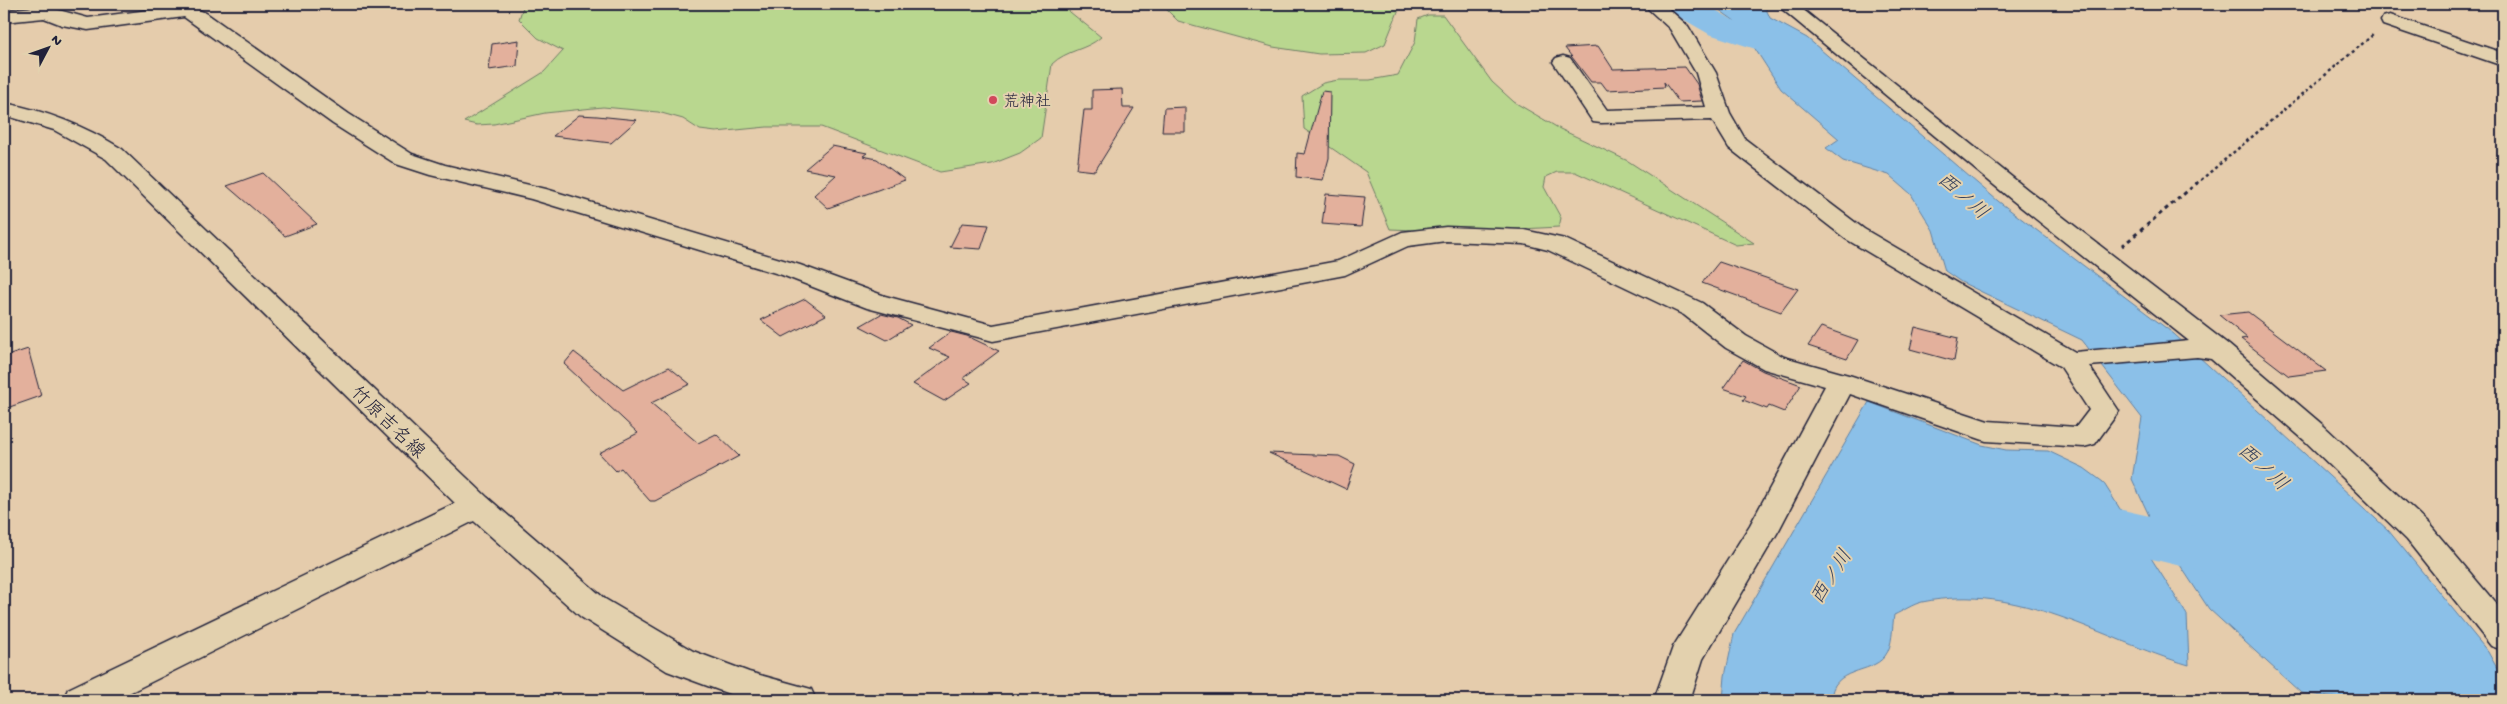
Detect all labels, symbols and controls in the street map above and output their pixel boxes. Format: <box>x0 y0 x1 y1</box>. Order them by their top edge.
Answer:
north arrow <box>22 22 72 72</box>
text: N <box>47 32 65 50</box>
place label: 荒神社 <box>1003 93 1051 113</box>
marker: 荒神社 <box>987 94 999 106</box>
water label: 西ノ川 <box>1932 169 1993 226</box>
street label: 竹原吉名線 <box>344 382 429 465</box>
water label: 西ノ川 <box>2232 439 2292 497</box>
water label: 西ノ川 <box>1806 546 1859 609</box>

